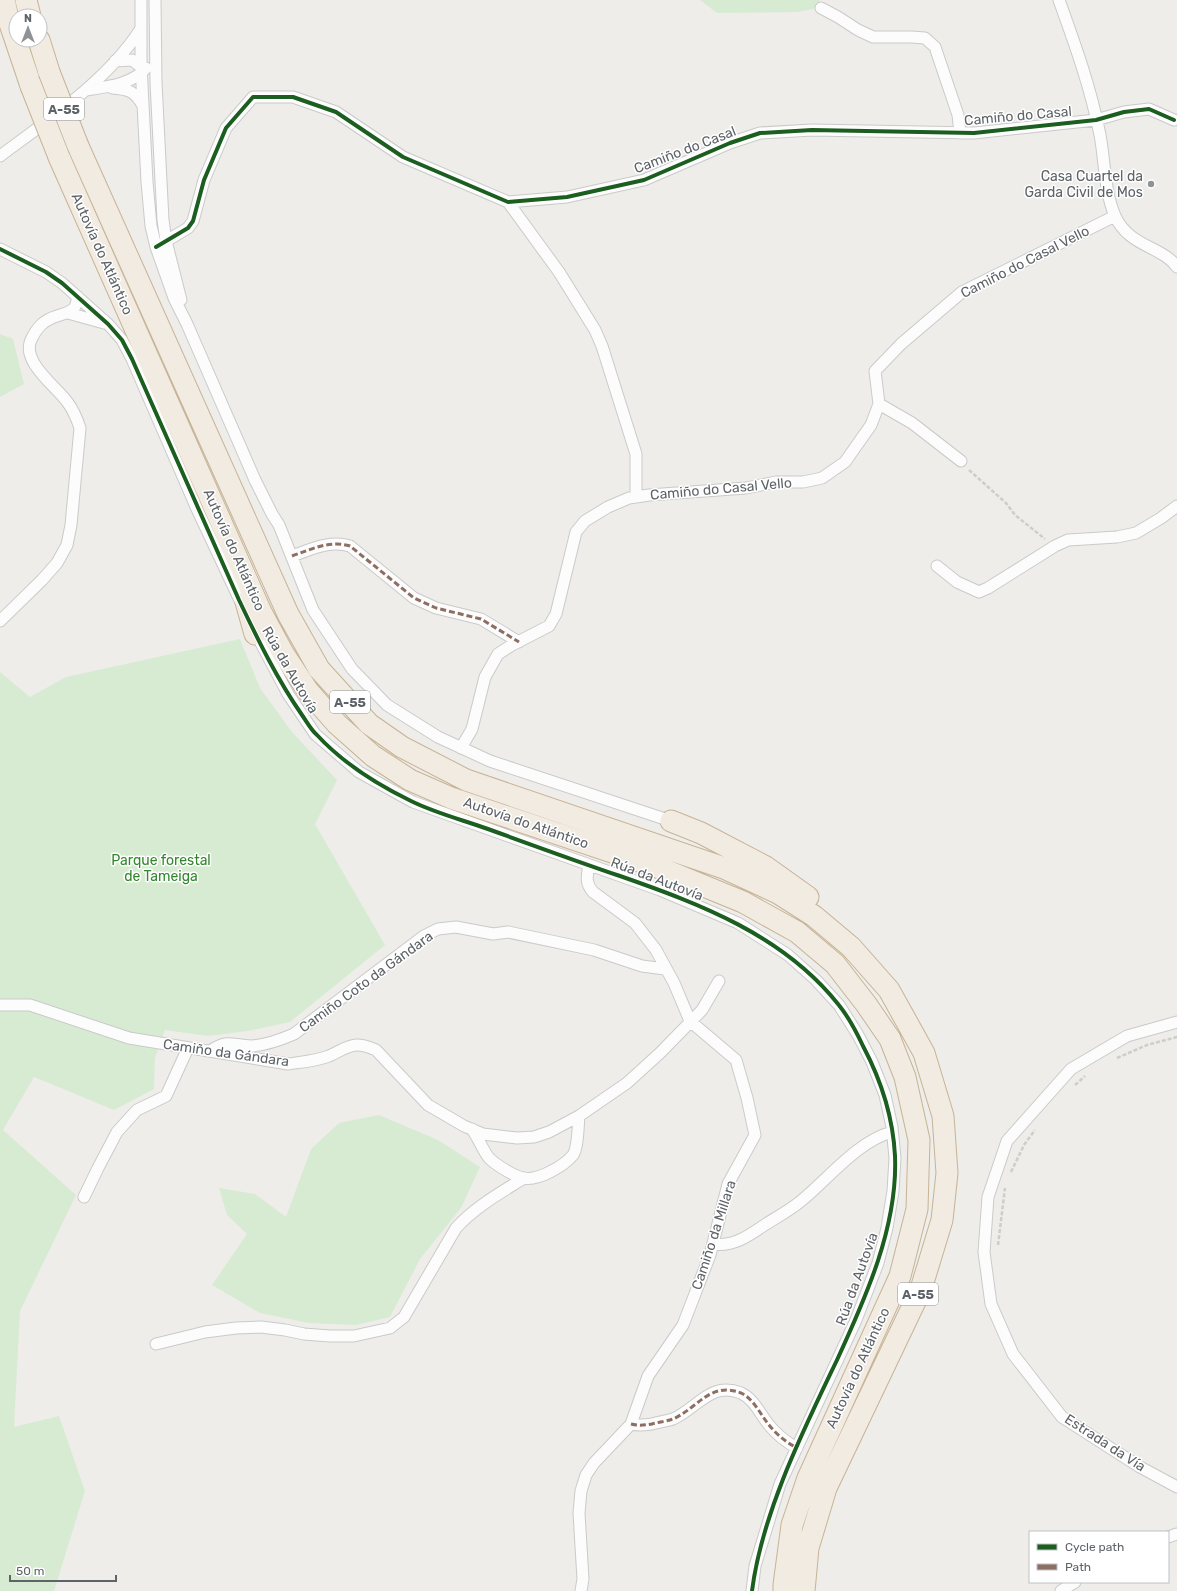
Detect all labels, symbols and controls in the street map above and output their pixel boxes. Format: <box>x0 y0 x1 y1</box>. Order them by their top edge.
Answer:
north arrow <box>8 8 48 48</box>
text: N <box>24 12 32 25</box>
road number: A-55 <box>44 98 84 120</box>
street label: Camiño do Casal <box>963 103 1073 129</box>
street label: Camiño do Casal <box>632 123 738 177</box>
place label: Casa Cuartel da Garda Civil de Mos <box>1024 168 1143 201</box>
marker: Casa Cuartel da Garda Civil de Mos <box>1146 179 1156 189</box>
street label: Autovía do Atlántico <box>68 191 136 317</box>
street label: Camiño do Casal Vello <box>958 222 1092 302</box>
street label: Camiño do Casal Vello <box>649 474 793 504</box>
street label: Autovía do Atlántico <box>200 487 268 613</box>
street label: Rúa da Autovía <box>258 623 322 717</box>
road number: A-55 <box>330 691 370 713</box>
street label: Autovía do Atlántico <box>461 794 591 852</box>
park label: Parque forestal de Tameiga <box>111 852 211 885</box>
street label: Rúa da Autovía <box>608 854 706 904</box>
street label: Camiño Coto da Gándara <box>296 928 436 1036</box>
street label: Camiño da Gándara <box>162 1036 290 1070</box>
street label: Camiño da Millara <box>688 1178 740 1292</box>
street label: Rúa da Autovía <box>832 1230 882 1328</box>
road number: A-55 <box>898 1283 938 1305</box>
street label: Autovía do Atlántico <box>823 1305 893 1431</box>
street label: Estrada da Vía <box>1061 1411 1149 1475</box>
legend <box>1029 1531 1169 1583</box>
text: Cycle path <box>1065 1540 1124 1554</box>
scale bar <box>10 1557 116 1583</box>
text: Path <box>1065 1560 1091 1574</box>
text: 50 m <box>16 1564 44 1578</box>

